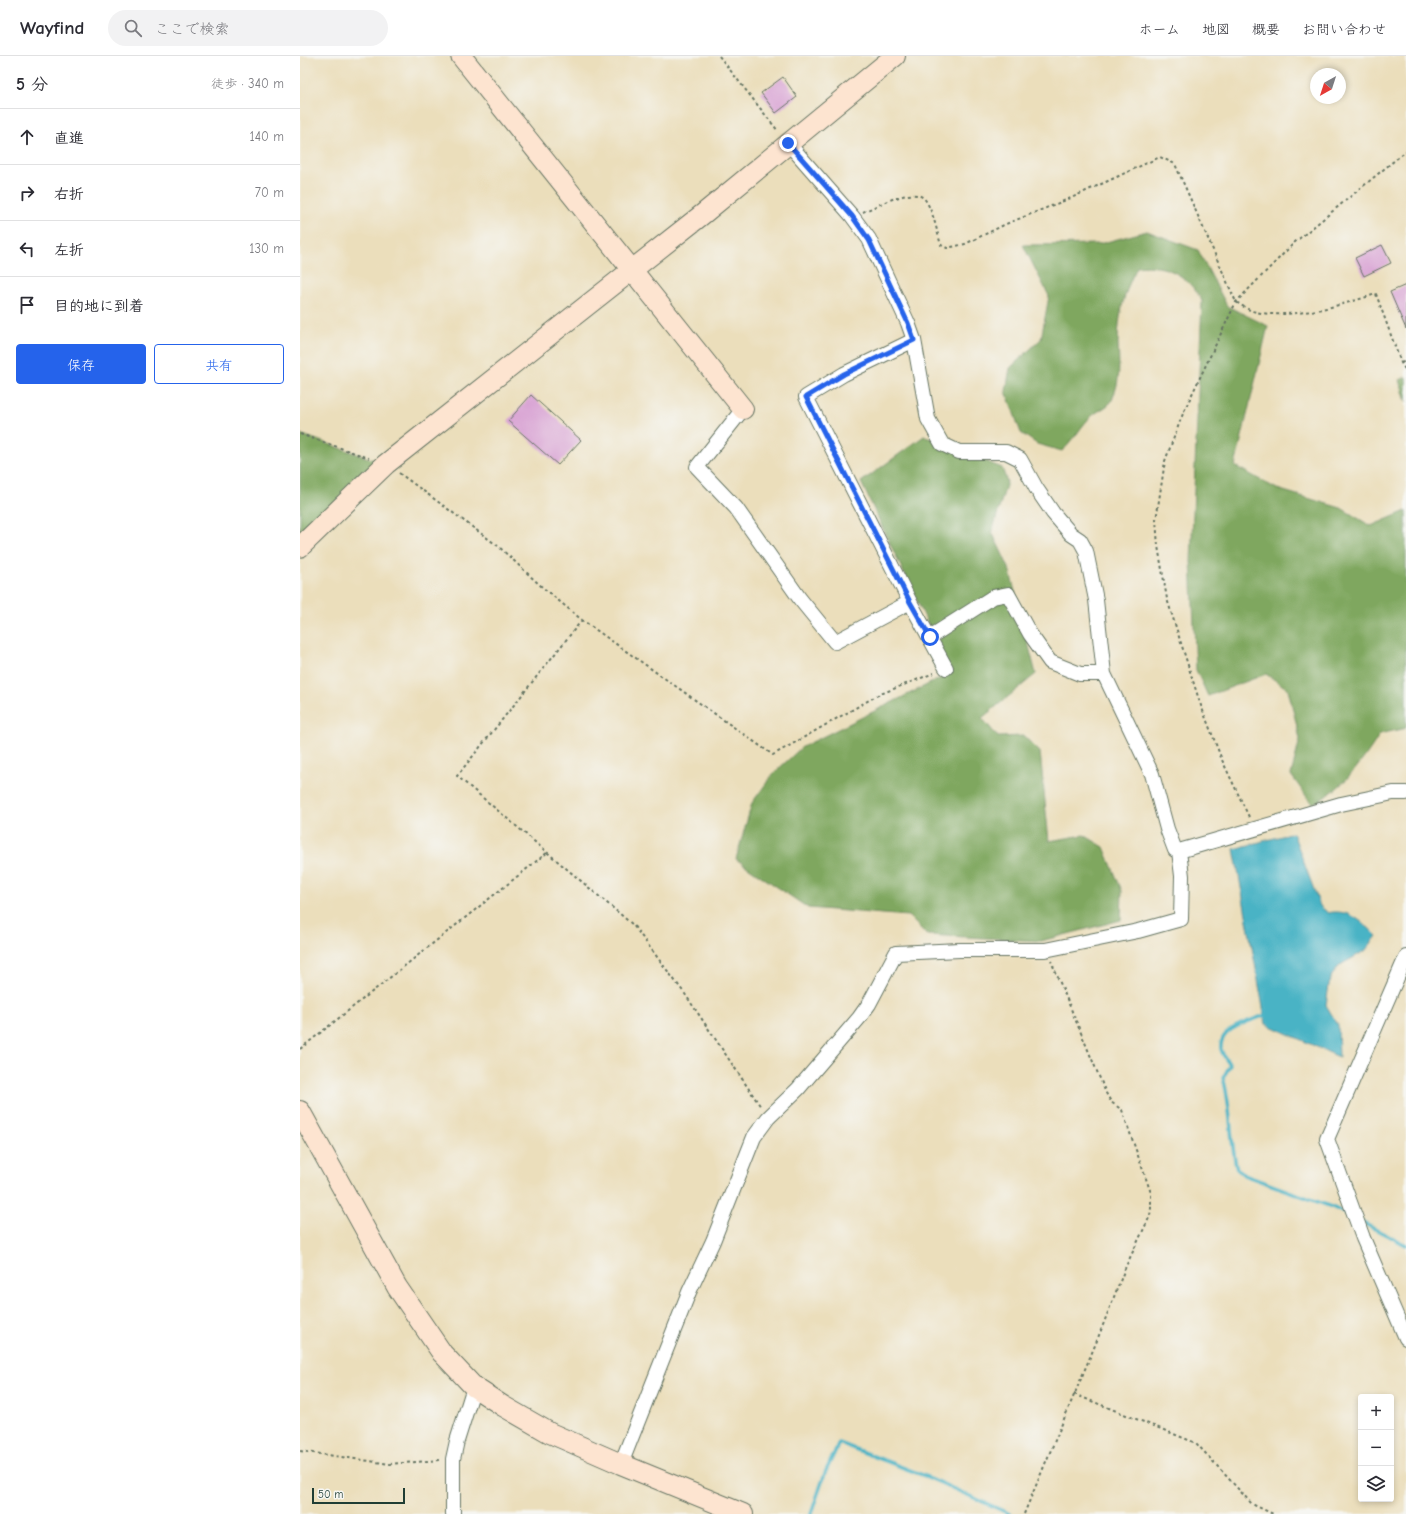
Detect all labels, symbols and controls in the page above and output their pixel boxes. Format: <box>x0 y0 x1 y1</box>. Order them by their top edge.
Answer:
search box <box>108 10 388 46</box>
text: Wayfind <box>20 17 84 39</box>
icon: search <box>122 17 144 39</box>
text: ここで検索 <box>154 20 229 38</box>
text: ホーム <box>1139 21 1180 38</box>
text: 地図 <box>1202 21 1230 38</box>
text: 概要 <box>1252 21 1280 38</box>
text: お問い合わせ <box>1302 21 1386 38</box>
north arrow <box>1310 68 1346 104</box>
text: 5 分 <box>16 75 48 94</box>
text: 徒歩 · 340 m <box>211 76 284 91</box>
icon: ahead <box>16 126 38 148</box>
text: 直進 <box>54 129 84 147</box>
text: 140 m <box>250 129 284 144</box>
route end <box>779 134 797 152</box>
icon: right <box>16 182 38 204</box>
text: 右折 <box>54 185 84 203</box>
text: 70 m <box>255 185 284 200</box>
icon: left <box>16 238 38 260</box>
text: 左折 <box>54 241 84 259</box>
text: 130 m <box>249 241 284 256</box>
icon: arrive <box>16 294 38 316</box>
text: 目的地に到着 <box>54 297 144 315</box>
button: 保存 <box>16 344 146 384</box>
button: 共有 <box>154 344 284 384</box>
route start <box>921 628 939 646</box>
map controls <box>1358 1394 1394 1502</box>
button: + <box>1358 1394 1394 1430</box>
button: − <box>1358 1430 1394 1466</box>
button: layers <box>1358 1466 1394 1502</box>
scale bar <box>312 1486 405 1505</box>
text: 50 m <box>318 1488 343 1501</box>

